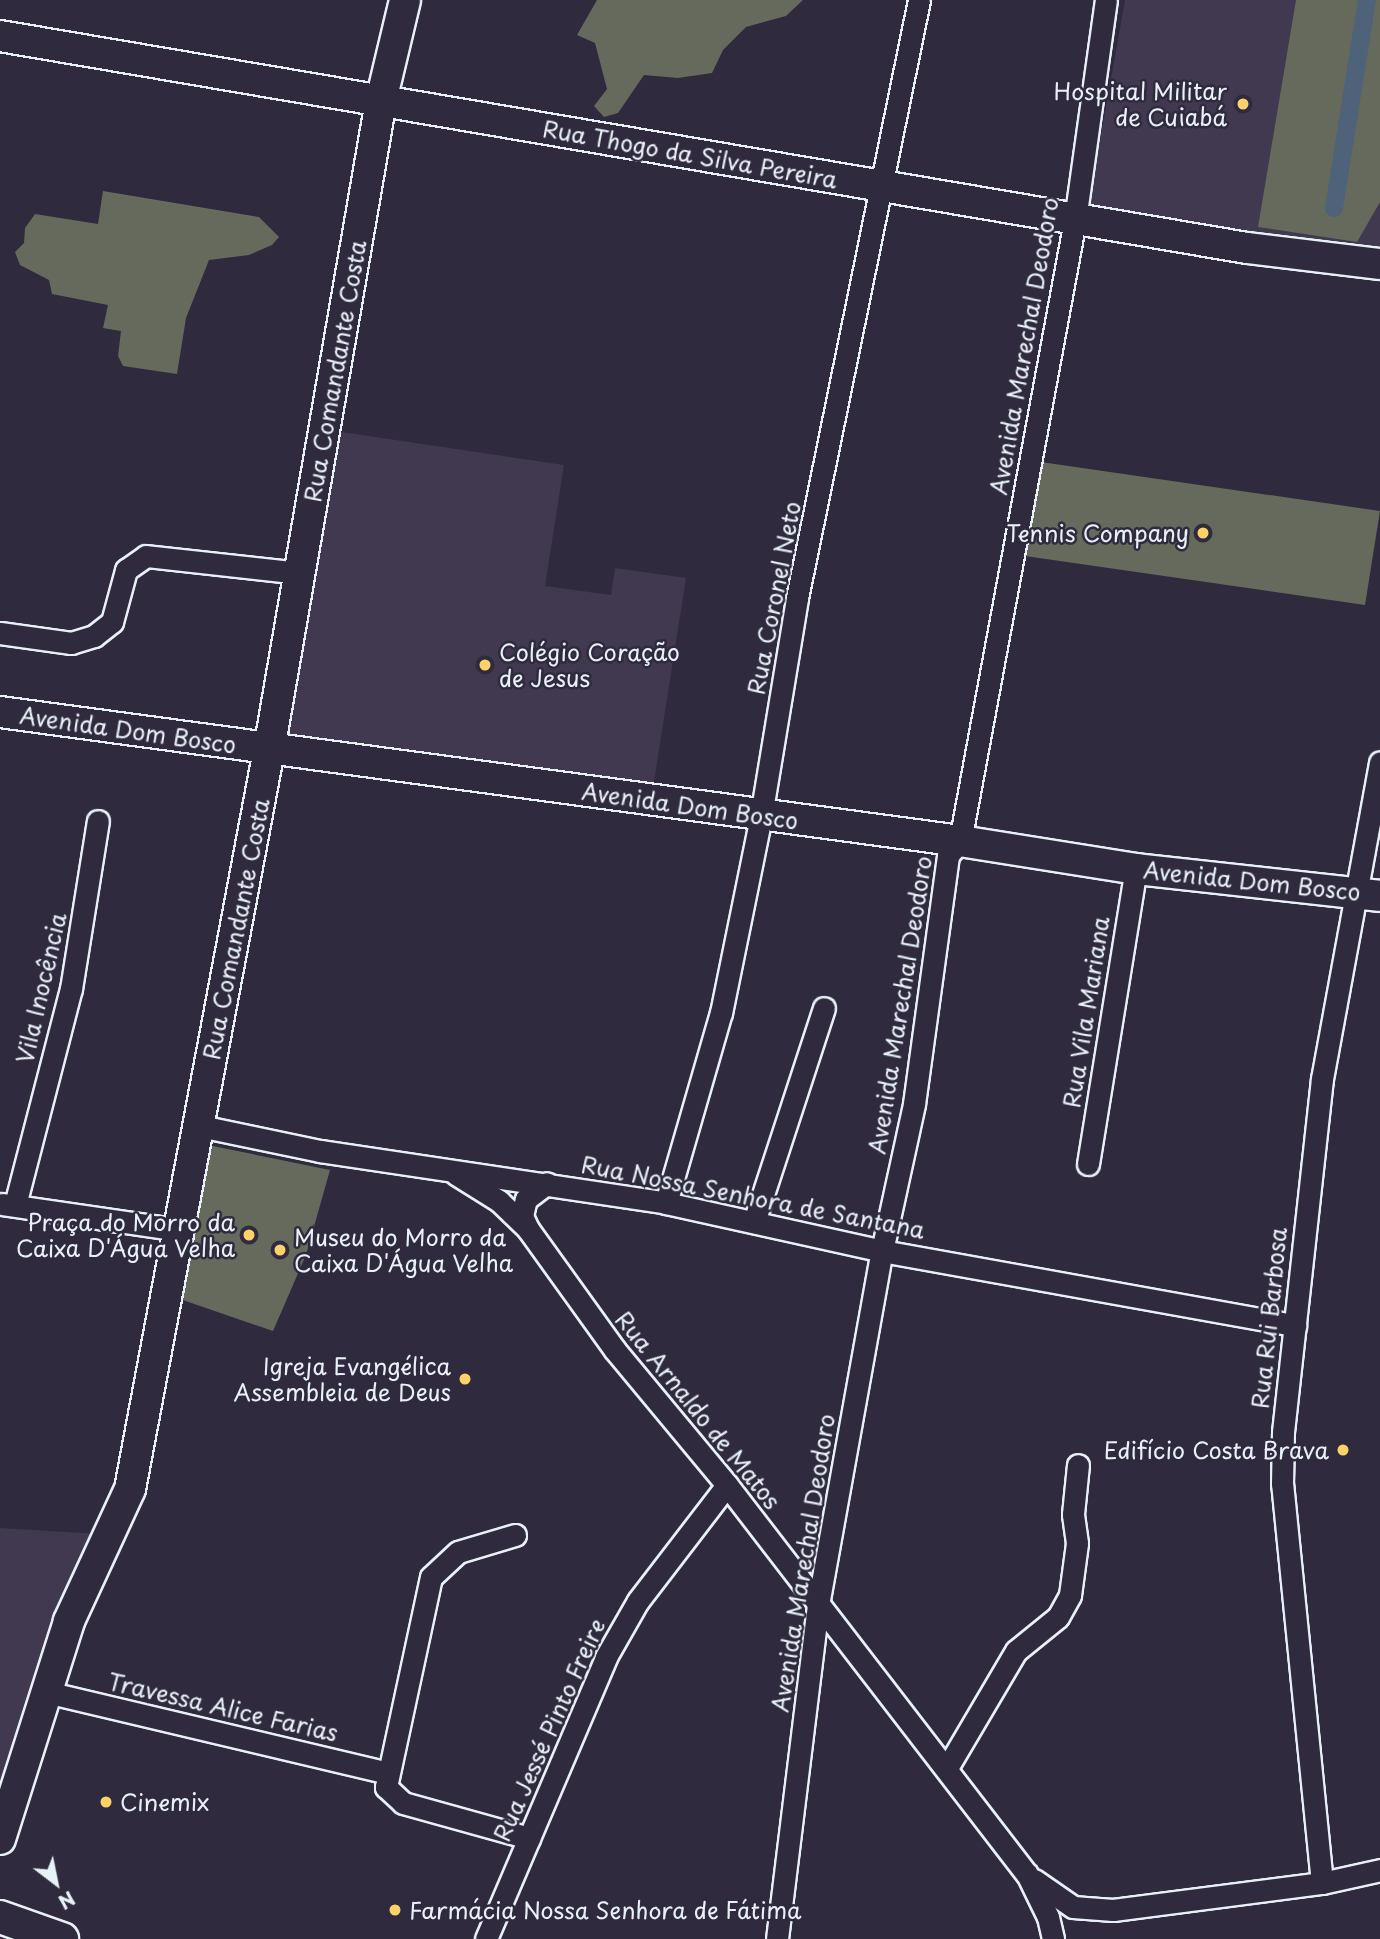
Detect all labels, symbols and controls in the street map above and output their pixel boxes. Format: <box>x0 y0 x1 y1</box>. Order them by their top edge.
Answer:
place label: Hospital Militar de Cuiabá <box>1053 77 1227 131</box>
marker: Hospital Militar de Cuiabá <box>1233 94 1253 114</box>
street label: Rua Thogo da Silva Pereira <box>540 114 840 194</box>
street label: Avenida Marechal Deodoro <box>984 196 1064 496</box>
street label: Rua Comandante Costa <box>298 238 372 504</box>
street label: Rua Coronel Neto <box>742 498 806 698</box>
place label: Tennis Company <box>1007 519 1189 547</box>
marker: Tennis Company <box>1195 525 1211 541</box>
place label: Colégio Coração de Jesus <box>499 638 680 692</box>
marker: Colégio Coração de Jesus <box>477 657 493 673</box>
street label: Avenida Dom Bosco <box>18 701 238 759</box>
street label: Avenida Dom Bosco <box>580 777 800 835</box>
street label: Rua Comandante Costa <box>197 796 275 1062</box>
street label: Avenida Marechal Deodoro <box>863 855 937 1155</box>
street label: Avenida Dom Bosco <box>1142 856 1362 906</box>
street label: Vila Inocência <box>10 909 72 1067</box>
street label: Rua Vila Mariana <box>1057 913 1115 1111</box>
street label: Rua Nossa Senhora de Santana <box>578 1150 928 1244</box>
place label: Praça do Morro da Caixa D'Água Velha <box>14 1208 235 1262</box>
place label: Museu do Morro da Caixa D'Água Velha <box>294 1223 515 1277</box>
street label: Rua Rui Barbosa <box>1246 1224 1292 1412</box>
marker: Praça do Morro da Caixa D'Água Velha <box>241 1227 257 1243</box>
marker: Museu do Morro da Caixa D'Água Velha <box>272 1242 288 1258</box>
street label: Rua Arnaldo de Matos <box>608 1304 788 1516</box>
place label: Igreja Evangélica Assembleia de Deus <box>234 1352 451 1406</box>
marker: Igreja Evangélica Assembleia de Deus <box>457 1371 473 1387</box>
street label: Avenida Marechal Deodoro <box>766 1413 840 1713</box>
place label: Edifício Costa Brava <box>1103 1436 1329 1464</box>
marker: Edifício Costa Brava <box>1335 1442 1351 1458</box>
street label: Rua Jessé Pinto Freire <box>487 1614 611 1846</box>
street label: Travessa Alice Farias <box>105 1667 341 1747</box>
place label: Cinemix <box>120 1788 209 1816</box>
marker: Cinemix <box>98 1794 114 1810</box>
north arrow <box>21 1848 91 1918</box>
text: N <box>53 1885 81 1917</box>
place label: Farmácia Nossa Senhora de Fátima <box>409 1896 805 1924</box>
marker: Farmácia Nossa Senhora de Fátima <box>387 1902 403 1918</box>

